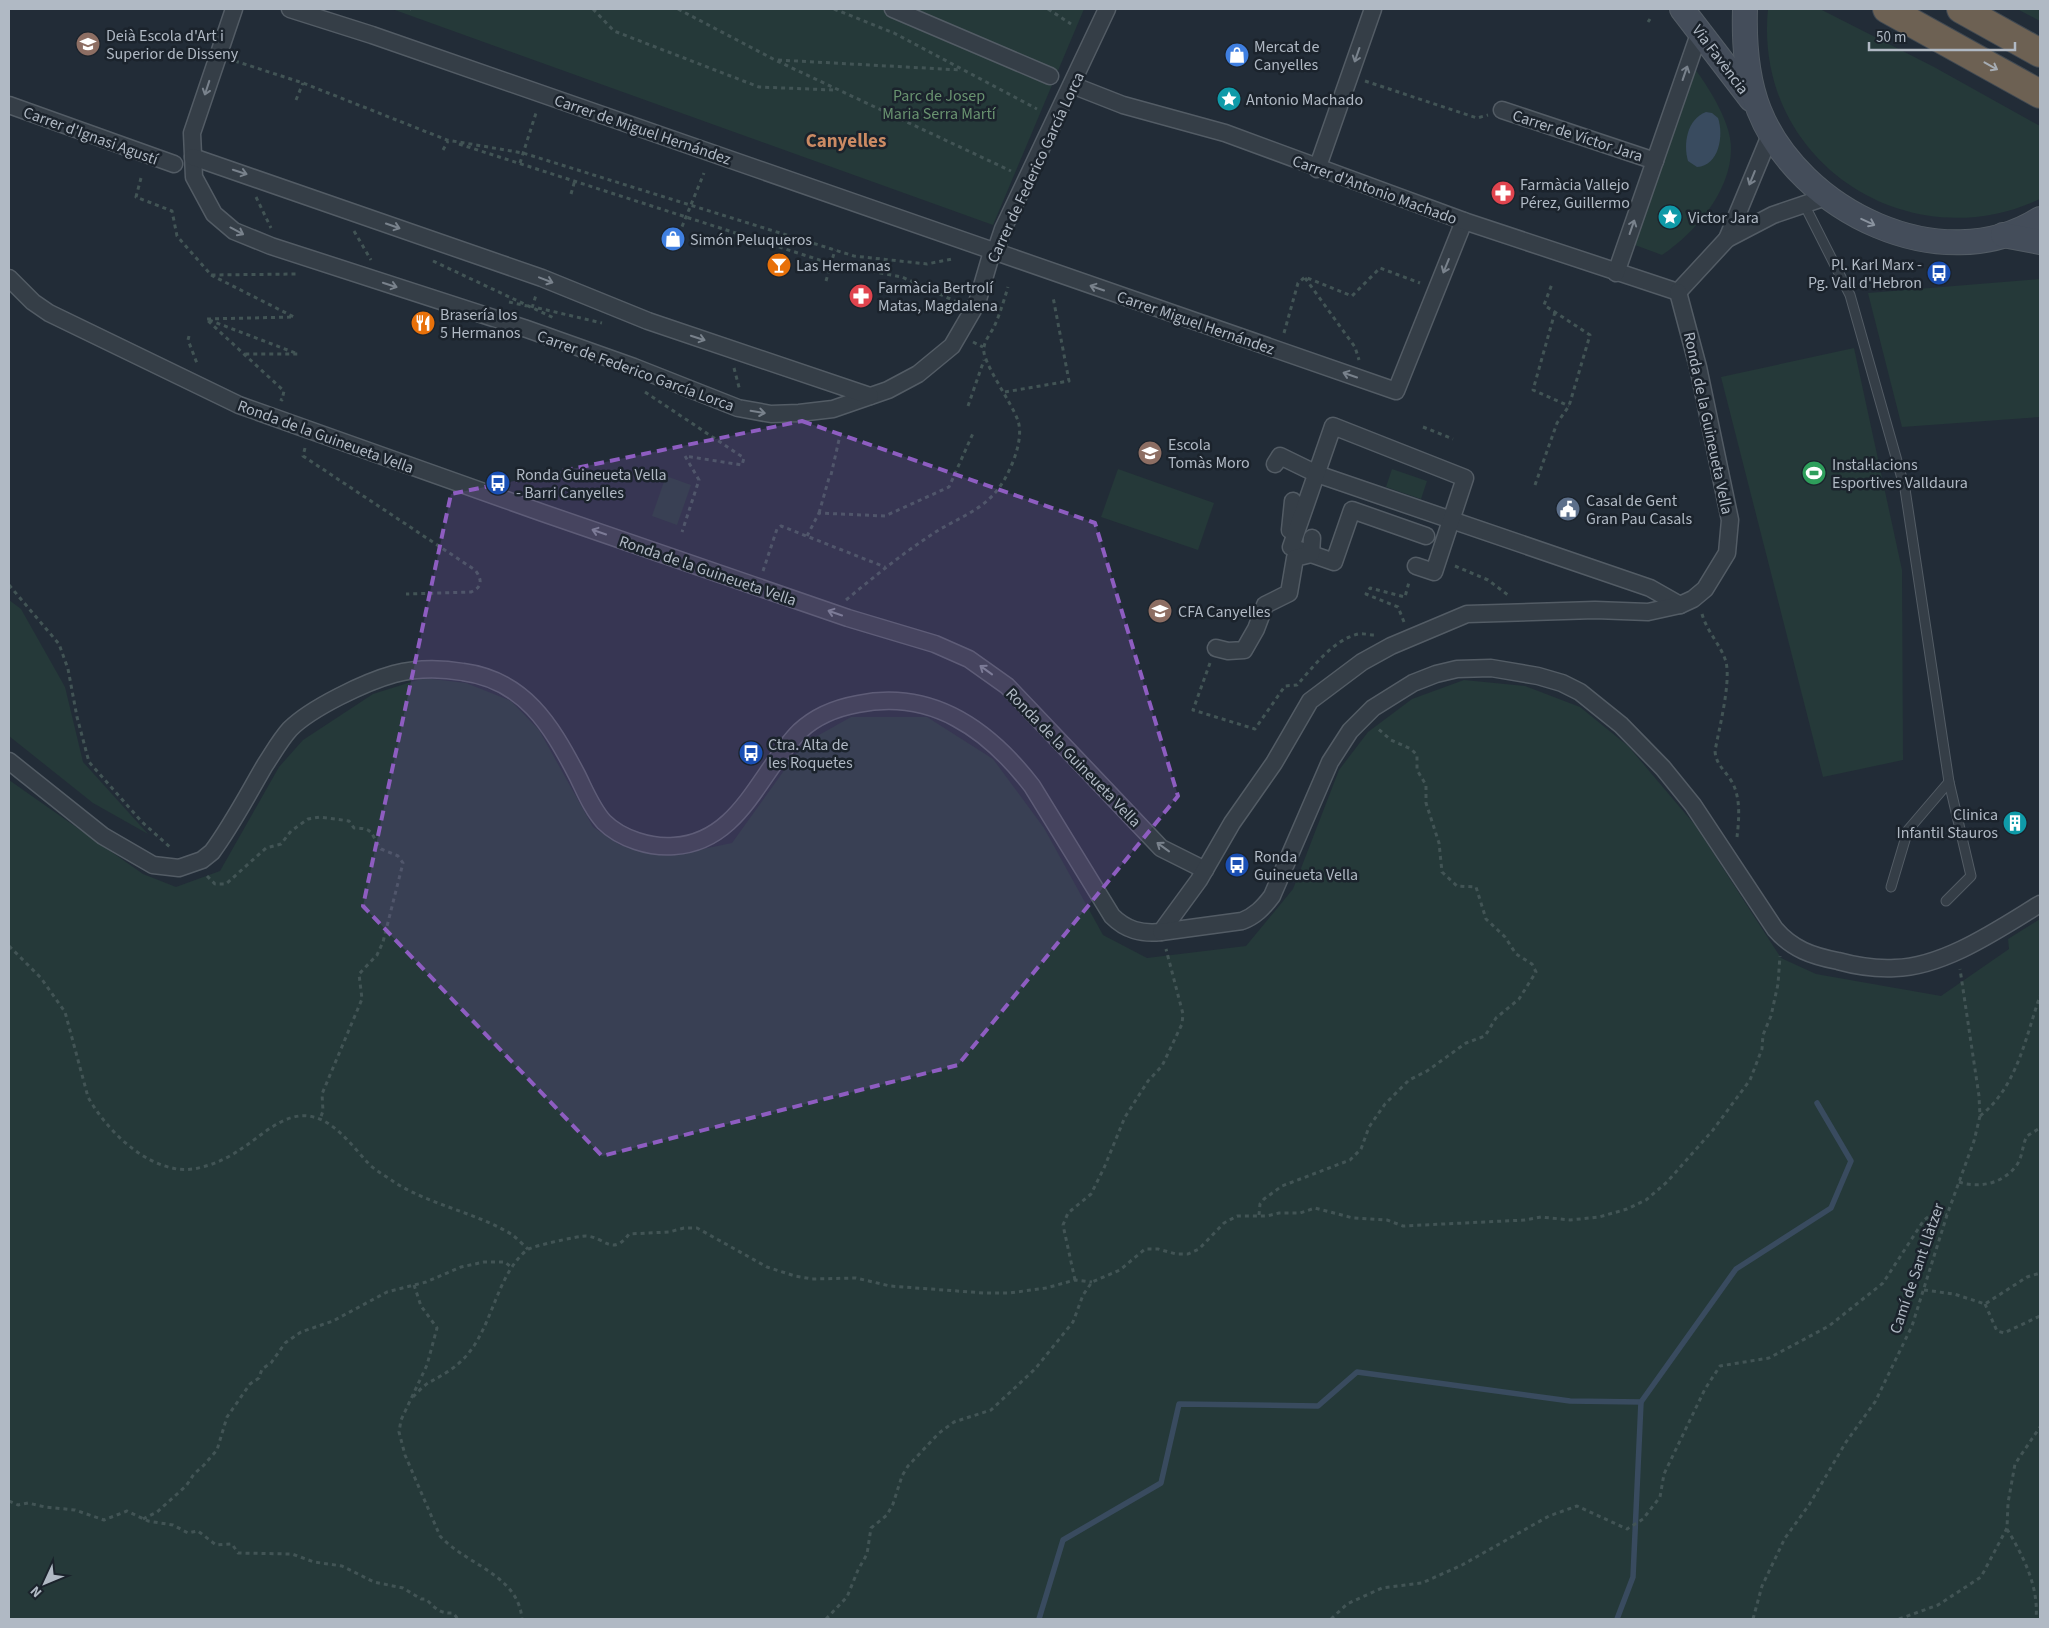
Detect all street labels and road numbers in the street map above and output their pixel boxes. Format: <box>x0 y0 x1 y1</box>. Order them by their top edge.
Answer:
street label: Via Favència <box>1687 20 1754 99</box>
street label: Carrer de Federico García Lorca <box>982 68 1090 266</box>
street label: Carrer de Miguel Hernández <box>551 89 734 171</box>
street label: Carrer d'Ignasi Agustí <box>20 101 162 171</box>
street label: Carrer de Víctor Jara <box>1510 104 1646 167</box>
street label: Carrer d'Antonio Machado <box>1289 150 1460 230</box>
street label: Carrer Miguel Hernández <box>1114 286 1278 360</box>
street label: Carrer de Federico García Lorca <box>534 325 737 417</box>
street label: Ronda de la Guineueta Vella <box>1678 330 1738 516</box>
street label: Ronda de la Guineueta Vella <box>234 395 417 479</box>
street label: Ronda de la Guineueta Vella <box>616 530 799 612</box>
street label: Ronda de la Guineueta Vella <box>1001 683 1146 832</box>
street label: Camí de Sant Llàtzer <box>1884 1200 1950 1337</box>

